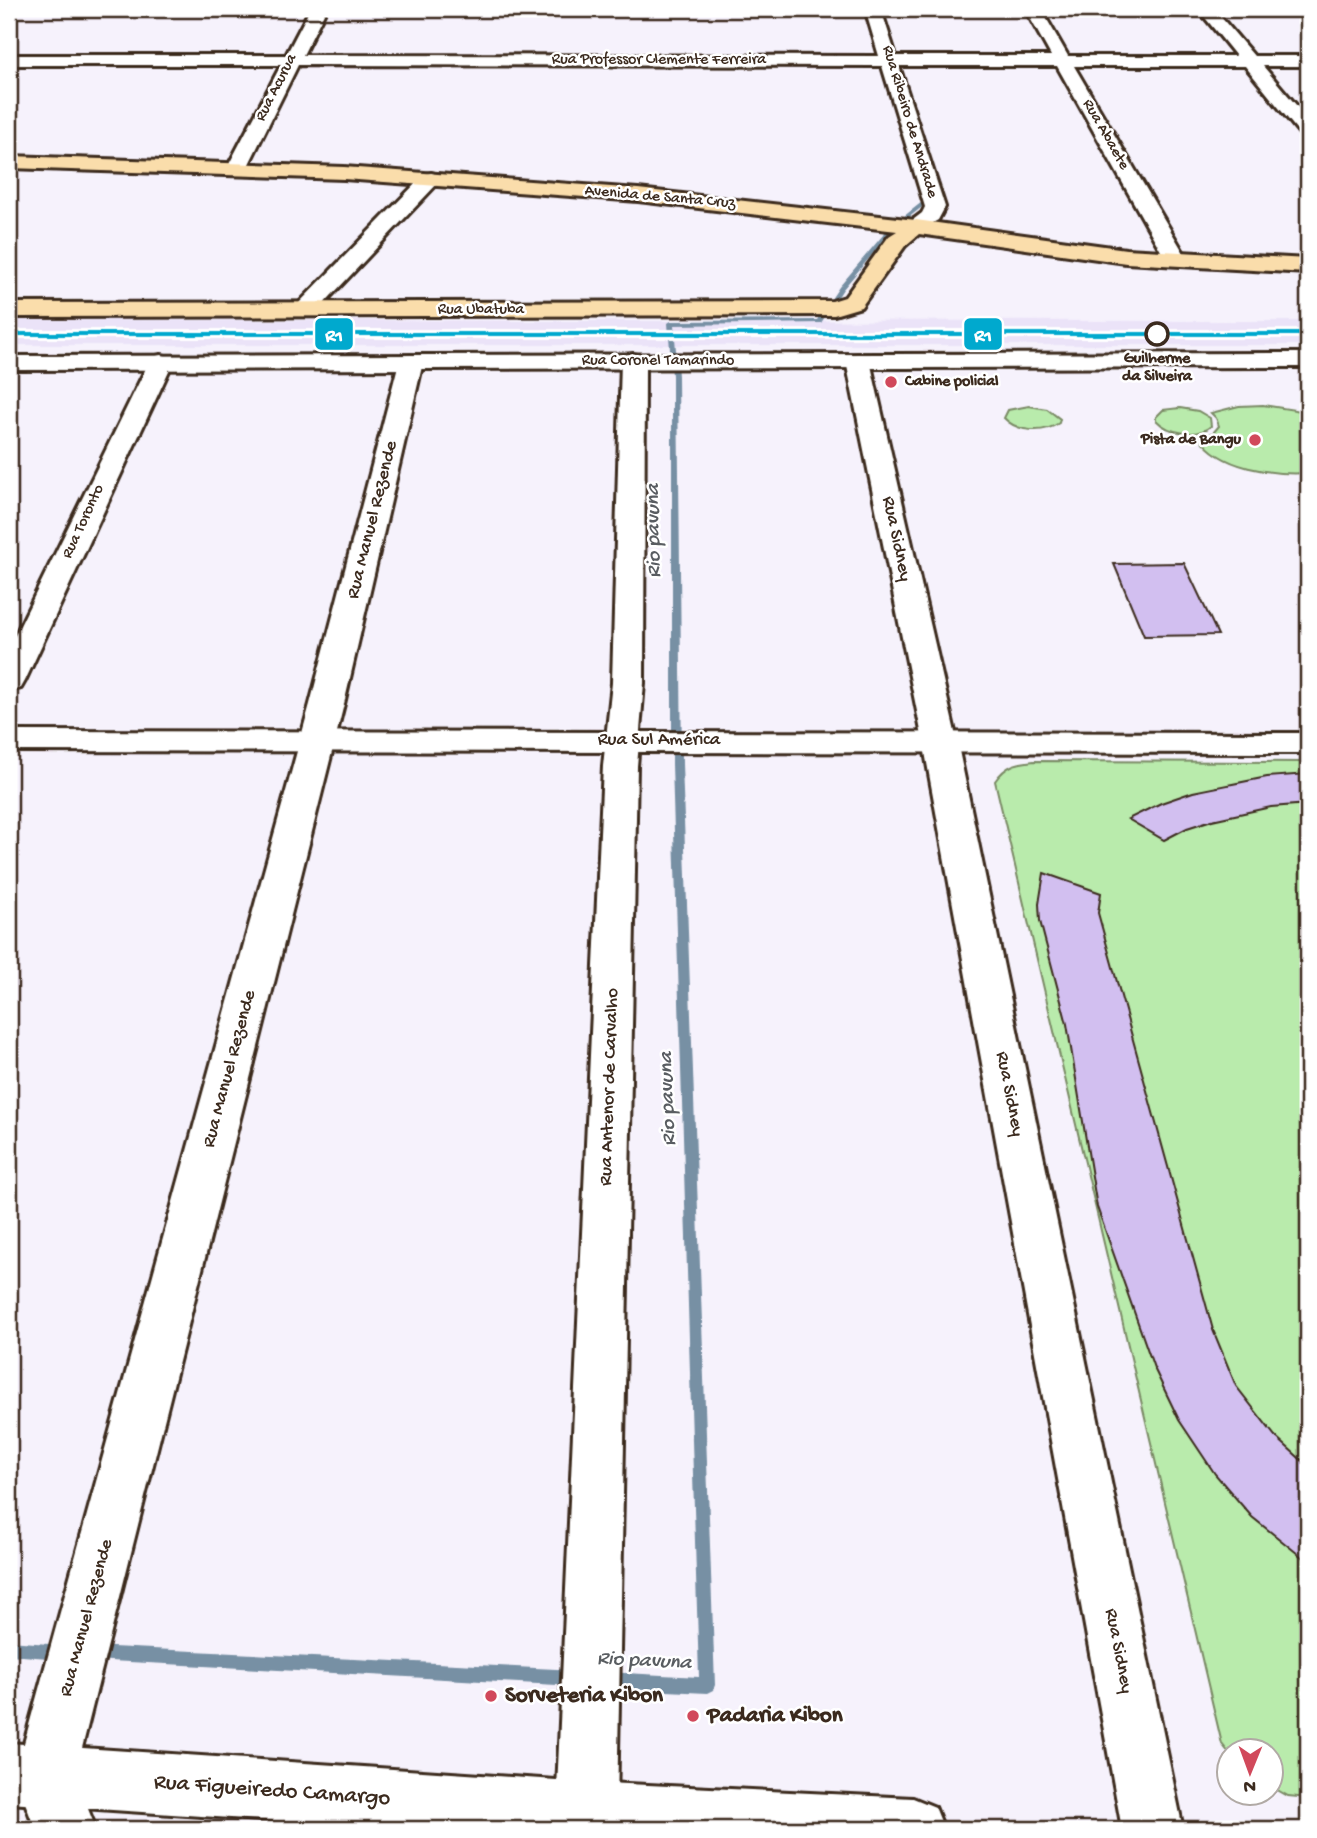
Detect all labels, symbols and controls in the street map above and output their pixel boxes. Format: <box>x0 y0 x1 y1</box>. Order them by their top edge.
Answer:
street label: Rua Ribeiro de Andrade <box>877 44 941 201</box>
street label: Rua Acurua <box>252 50 303 125</box>
street label: Rua Professor Clemente Ferreira <box>552 51 767 70</box>
street label: Rua Abaete <box>1077 96 1133 174</box>
street label: Avenida de Santa Cruz <box>584 182 737 214</box>
street label: Rua Ubatuba <box>438 301 525 320</box>
line badge: R1 <box>314 317 354 351</box>
line badge: R1 <box>963 317 1003 351</box>
marker: Guilherme da Silveira <box>1145 322 1169 346</box>
text: R1 <box>324 326 343 349</box>
text: R1 <box>973 326 992 349</box>
place label: Guilherme da Silveira <box>1122 350 1193 387</box>
street label: Rua Coronel Tamarindo <box>582 352 734 371</box>
place label: Cabine policial <box>904 373 999 392</box>
marker: Cabine policial <box>883 374 899 390</box>
place label: Pista de Bangu <box>1140 431 1241 450</box>
marker: Pista de Bangu <box>1247 432 1263 448</box>
street label: Rua Manuel Rezende <box>342 438 404 601</box>
street label: Rua Toronto <box>59 482 109 562</box>
water label: Rio pavuna <box>642 482 668 578</box>
street label: Rua Sidney <box>876 494 916 584</box>
street label: Rua Sul América <box>598 729 722 752</box>
street label: Rua Manuel Rezende <box>198 988 262 1150</box>
street label: Rua Antenor de Carvalho <box>595 988 625 1186</box>
water label: Rio pavuna <box>655 1050 683 1146</box>
street label: Rua Sidney <box>989 1050 1029 1139</box>
street label: Rua Manuel Rezende <box>55 1537 119 1699</box>
street label: Rua Sidney <box>1098 1607 1138 1696</box>
water label: Rio pavuna <box>596 1647 693 1677</box>
place label: Sorveteria Kibon <box>505 1683 664 1710</box>
marker: Sorveteria Kibon <box>483 1688 499 1704</box>
place label: Padaria Kibon <box>705 1703 844 1730</box>
marker: Padaria Kibon <box>685 1708 701 1724</box>
north arrow <box>1216 1736 1286 1806</box>
street label: Rua Figueiredo Camargo <box>153 1769 391 1813</box>
text: N <box>1243 1774 1256 1797</box>

